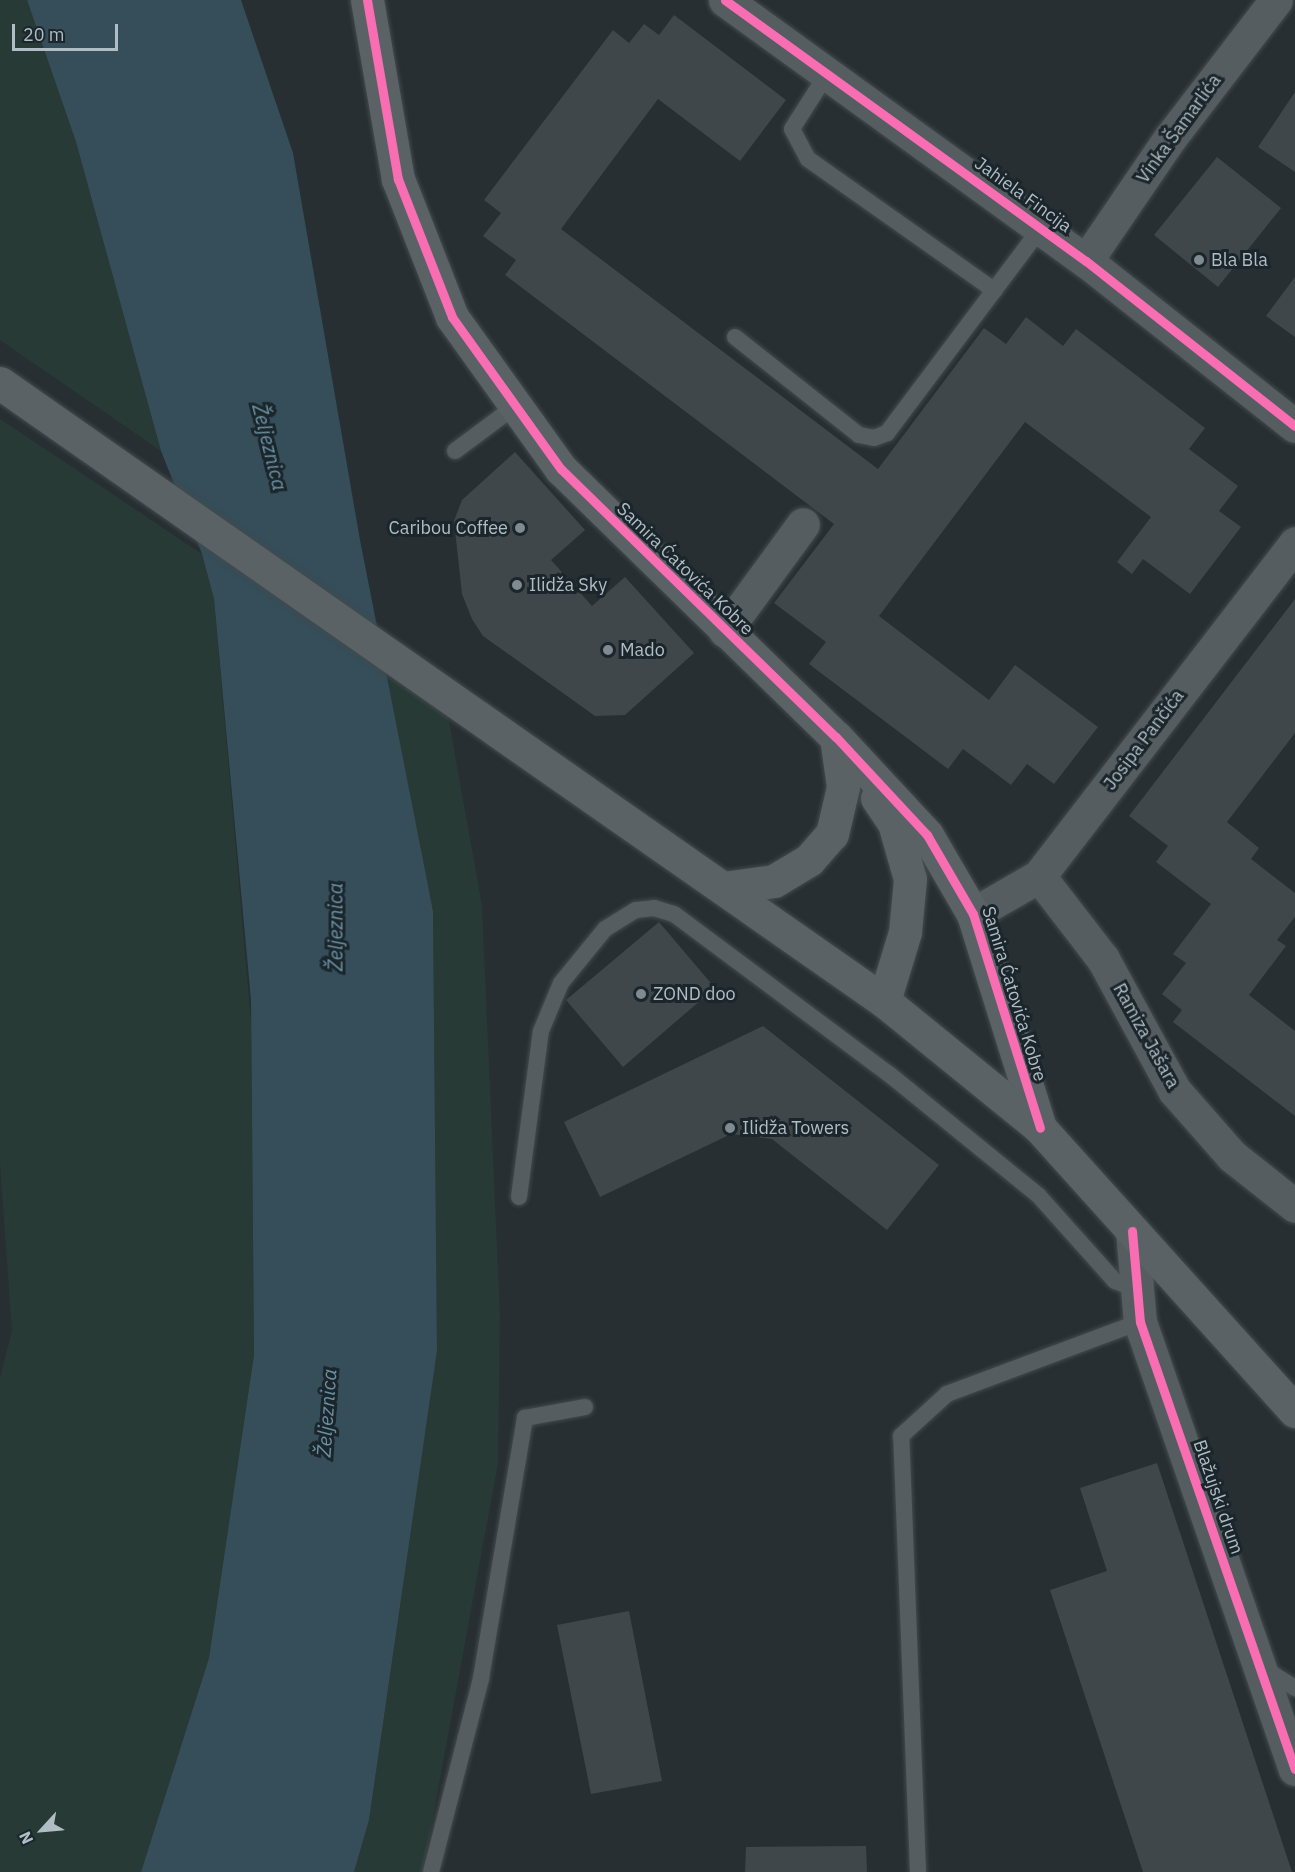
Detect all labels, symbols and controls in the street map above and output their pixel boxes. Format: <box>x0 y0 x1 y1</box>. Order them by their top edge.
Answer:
scale bar <box>15 12 122 50</box>
text: 20 m <box>23 23 65 46</box>
street label: Vinka Šamarlića <box>1132 70 1226 188</box>
street label: Jahiela Fincija <box>970 153 1076 237</box>
place label: Bla Bla <box>1211 249 1268 271</box>
marker: Bla Bla <box>1192 253 1206 267</box>
water label: Željeznica <box>248 401 292 493</box>
street label: Samira Ćatovića Kobre <box>612 498 758 640</box>
place label: Caribou Coffee <box>389 517 508 539</box>
marker: Caribou Coffee <box>513 521 527 535</box>
place label: Ilidža Sky <box>529 574 607 596</box>
marker: Ilidža Sky <box>510 578 524 592</box>
place label: Mado <box>620 639 665 661</box>
marker: Mado <box>601 643 615 657</box>
street label: Josipa Pančića <box>1099 686 1189 794</box>
water label: Željeznica <box>323 883 347 971</box>
street label: Samira Ćatovića Kobre <box>977 904 1051 1084</box>
street label: Ramiza Jašara <box>1108 980 1184 1092</box>
place label: ZOND doo <box>653 983 736 1005</box>
marker: ZOND doo <box>634 987 648 1001</box>
place label: Ilidža Towers <box>742 1117 849 1139</box>
marker: Ilidža Towers <box>723 1121 737 1135</box>
water label: Željeznica <box>311 1368 341 1458</box>
street label: Blažujski drum <box>1188 1437 1248 1557</box>
north arrow <box>12 1800 72 1860</box>
text: N <box>14 1828 37 1847</box>

